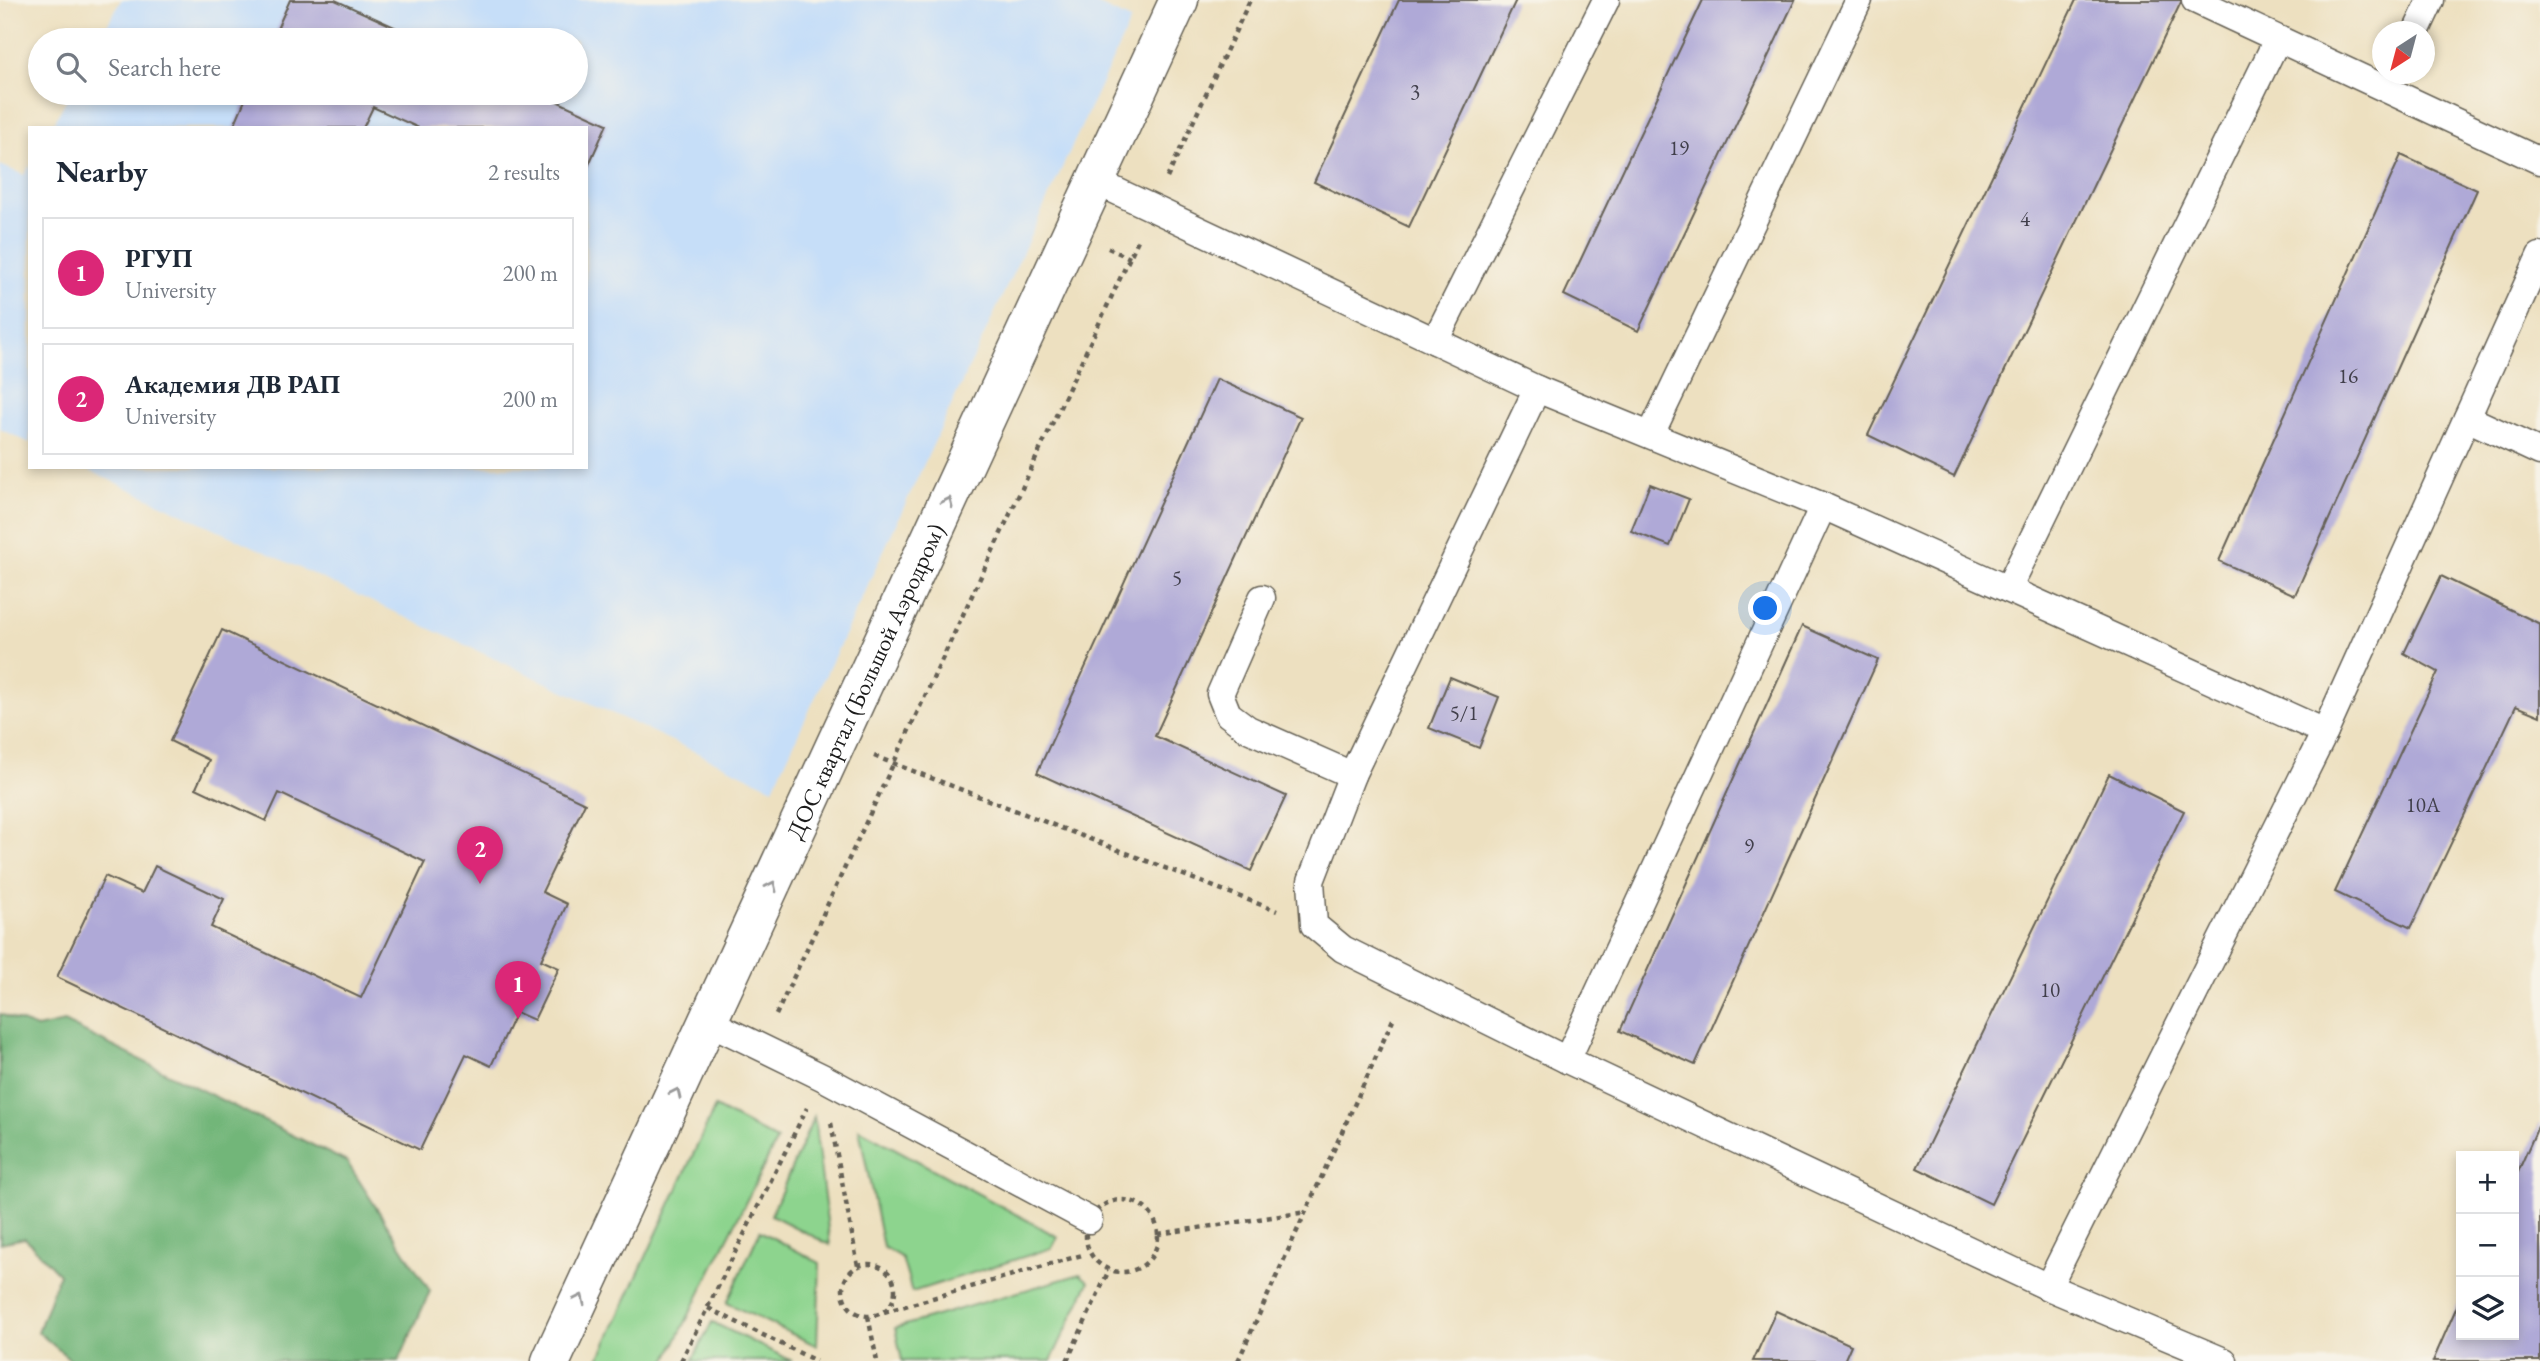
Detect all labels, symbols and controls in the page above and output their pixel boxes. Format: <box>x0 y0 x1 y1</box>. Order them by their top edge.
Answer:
north arrow <box>2372 21 2435 84</box>
search box <box>28 28 588 105</box>
icon: search <box>52 48 90 86</box>
text: Search here <box>108 50 221 84</box>
house number: 3 <box>1410 78 1420 105</box>
house number: 19 <box>1669 134 1689 161</box>
text: Nearby <box>56 152 148 191</box>
text: 2 results <box>488 157 560 187</box>
house number: 4 <box>2020 205 2031 232</box>
text: РГУП <box>125 241 193 275</box>
text: 1 <box>75 258 87 288</box>
text: 200 m <box>502 258 558 288</box>
text: University <box>125 275 216 305</box>
house number: 16 <box>2338 362 2358 389</box>
text: Академия ДВ РАП <box>125 367 340 401</box>
text: 2 <box>75 384 87 414</box>
text: 200 m <box>502 384 558 414</box>
text: University <box>125 401 216 431</box>
one-way arrow <box>940 496 954 509</box>
street label: ДОС квартал (Большой Аэродром) <box>779 518 951 844</box>
house number: 5 <box>1172 564 1182 591</box>
your location <box>1748 591 1782 625</box>
house number: 5/1 <box>1450 699 1478 726</box>
house number: 10А <box>2406 791 2441 818</box>
pin: 2 <box>457 826 503 884</box>
house number: 9 <box>1744 832 1754 859</box>
one-way arrow <box>763 881 777 894</box>
pin: 1 <box>495 961 541 1019</box>
house number: 10 <box>2040 976 2060 1003</box>
one-way arrow <box>668 1088 682 1100</box>
map controls <box>2456 1151 2519 1340</box>
button: + <box>2456 1151 2519 1214</box>
button: − <box>2456 1214 2519 1277</box>
button: layers <box>2456 1277 2519 1340</box>
one-way arrow <box>572 1294 586 1306</box>

